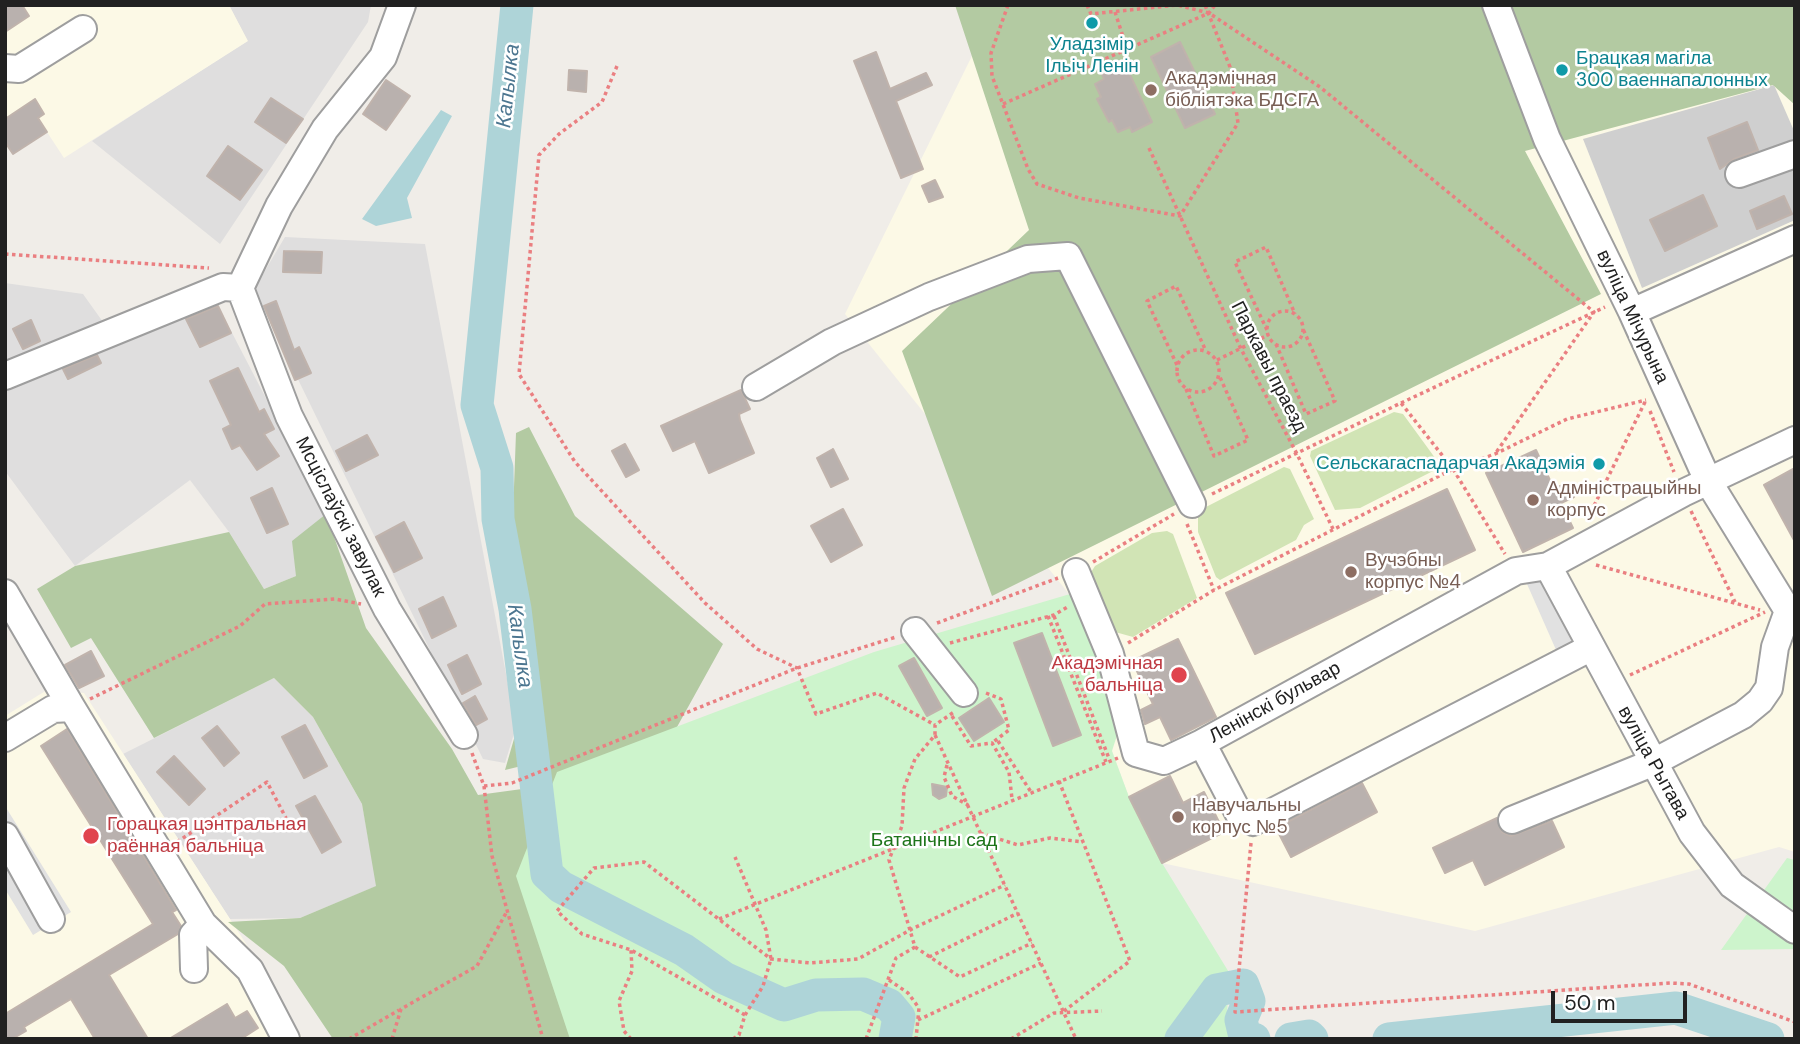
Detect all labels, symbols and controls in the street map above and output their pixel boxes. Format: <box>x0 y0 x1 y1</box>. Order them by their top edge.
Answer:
marker: Уладзімір Ільіч Ленін <box>1084 15 1100 31</box>
place label: Уладзімір Ільіч Ленін <box>1045 34 1139 78</box>
water label: Капылка <box>492 43 526 129</box>
place label: Брацкая магіла 300 ваеннапалонных <box>1576 48 1768 92</box>
marker: Брацкая магіла 300 ваеннапалонных <box>1554 62 1570 78</box>
place label: Акадэмічная бібліятэка БДСГА <box>1165 68 1319 112</box>
marker: Акадэмічная бібліятэка БДСГА <box>1143 82 1159 98</box>
street label: вуліца Мічурына <box>1591 246 1673 388</box>
street label: Паркавы праезд <box>1225 298 1311 436</box>
street label: Мсціслаўскі завулак <box>290 433 390 601</box>
place label: Сельскагаспадарчая Акадэмія <box>1316 453 1585 475</box>
marker: Сельскагаспадарчая Акадэмія <box>1591 456 1607 472</box>
place label: Адміністрацыйны корпус <box>1547 478 1701 522</box>
marker: Адміністрацыйны корпус <box>1525 492 1541 508</box>
place label: Вучэбны корпус №4 <box>1365 550 1461 594</box>
marker: Вучэбны корпус №4 <box>1343 564 1359 580</box>
water label: Капылка <box>501 603 537 689</box>
place label: Акадэмічная бальніца <box>1052 653 1163 697</box>
street label: Ленінскі бульвар <box>1205 657 1345 749</box>
marker: Акадэмічная бальніца <box>1169 665 1189 685</box>
street label: вуліца Рытава <box>1612 702 1694 824</box>
place label: Навучальны корпус №5 <box>1192 795 1301 839</box>
marker: Навучальны корпус №5 <box>1170 809 1186 825</box>
place label: Горацкая цэнтральная раённая бальніца <box>107 814 306 858</box>
marker: Горацкая цэнтральная раённая бальніца <box>81 826 101 846</box>
park label: Батанічны сад <box>871 830 997 852</box>
scale bar <box>1555 978 1692 1022</box>
text: 50 m <box>1564 989 1615 1017</box>

